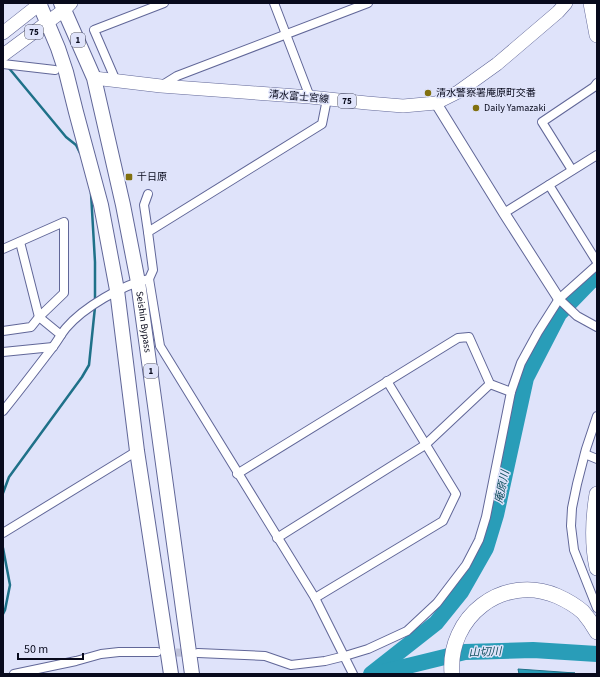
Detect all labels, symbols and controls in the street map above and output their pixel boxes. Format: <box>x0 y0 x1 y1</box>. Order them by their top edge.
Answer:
road number: 75 <box>25 25 43 39</box>
road number: 1 <box>71 33 85 47</box>
place label: 清水警察署庵原町交番 <box>436 86 536 100</box>
street label: 清水富士宮線 <box>269 87 329 107</box>
marker: 清水警察署庵原町交番 <box>423 88 433 98</box>
road number: 75 <box>338 94 356 108</box>
place label: Daily Yamazaki <box>484 101 546 115</box>
marker: Daily Yamazaki <box>471 103 481 113</box>
place label: 千日原 <box>137 170 167 184</box>
marker: 千日原 <box>124 172 134 182</box>
street label: Seishin Bypass <box>132 290 155 353</box>
road number: 1 <box>144 364 158 378</box>
water label: 庵原川 <box>491 468 513 505</box>
scale bar <box>18 635 83 661</box>
text: 50 m <box>24 641 48 658</box>
water label: 山切川 <box>468 644 503 660</box>

